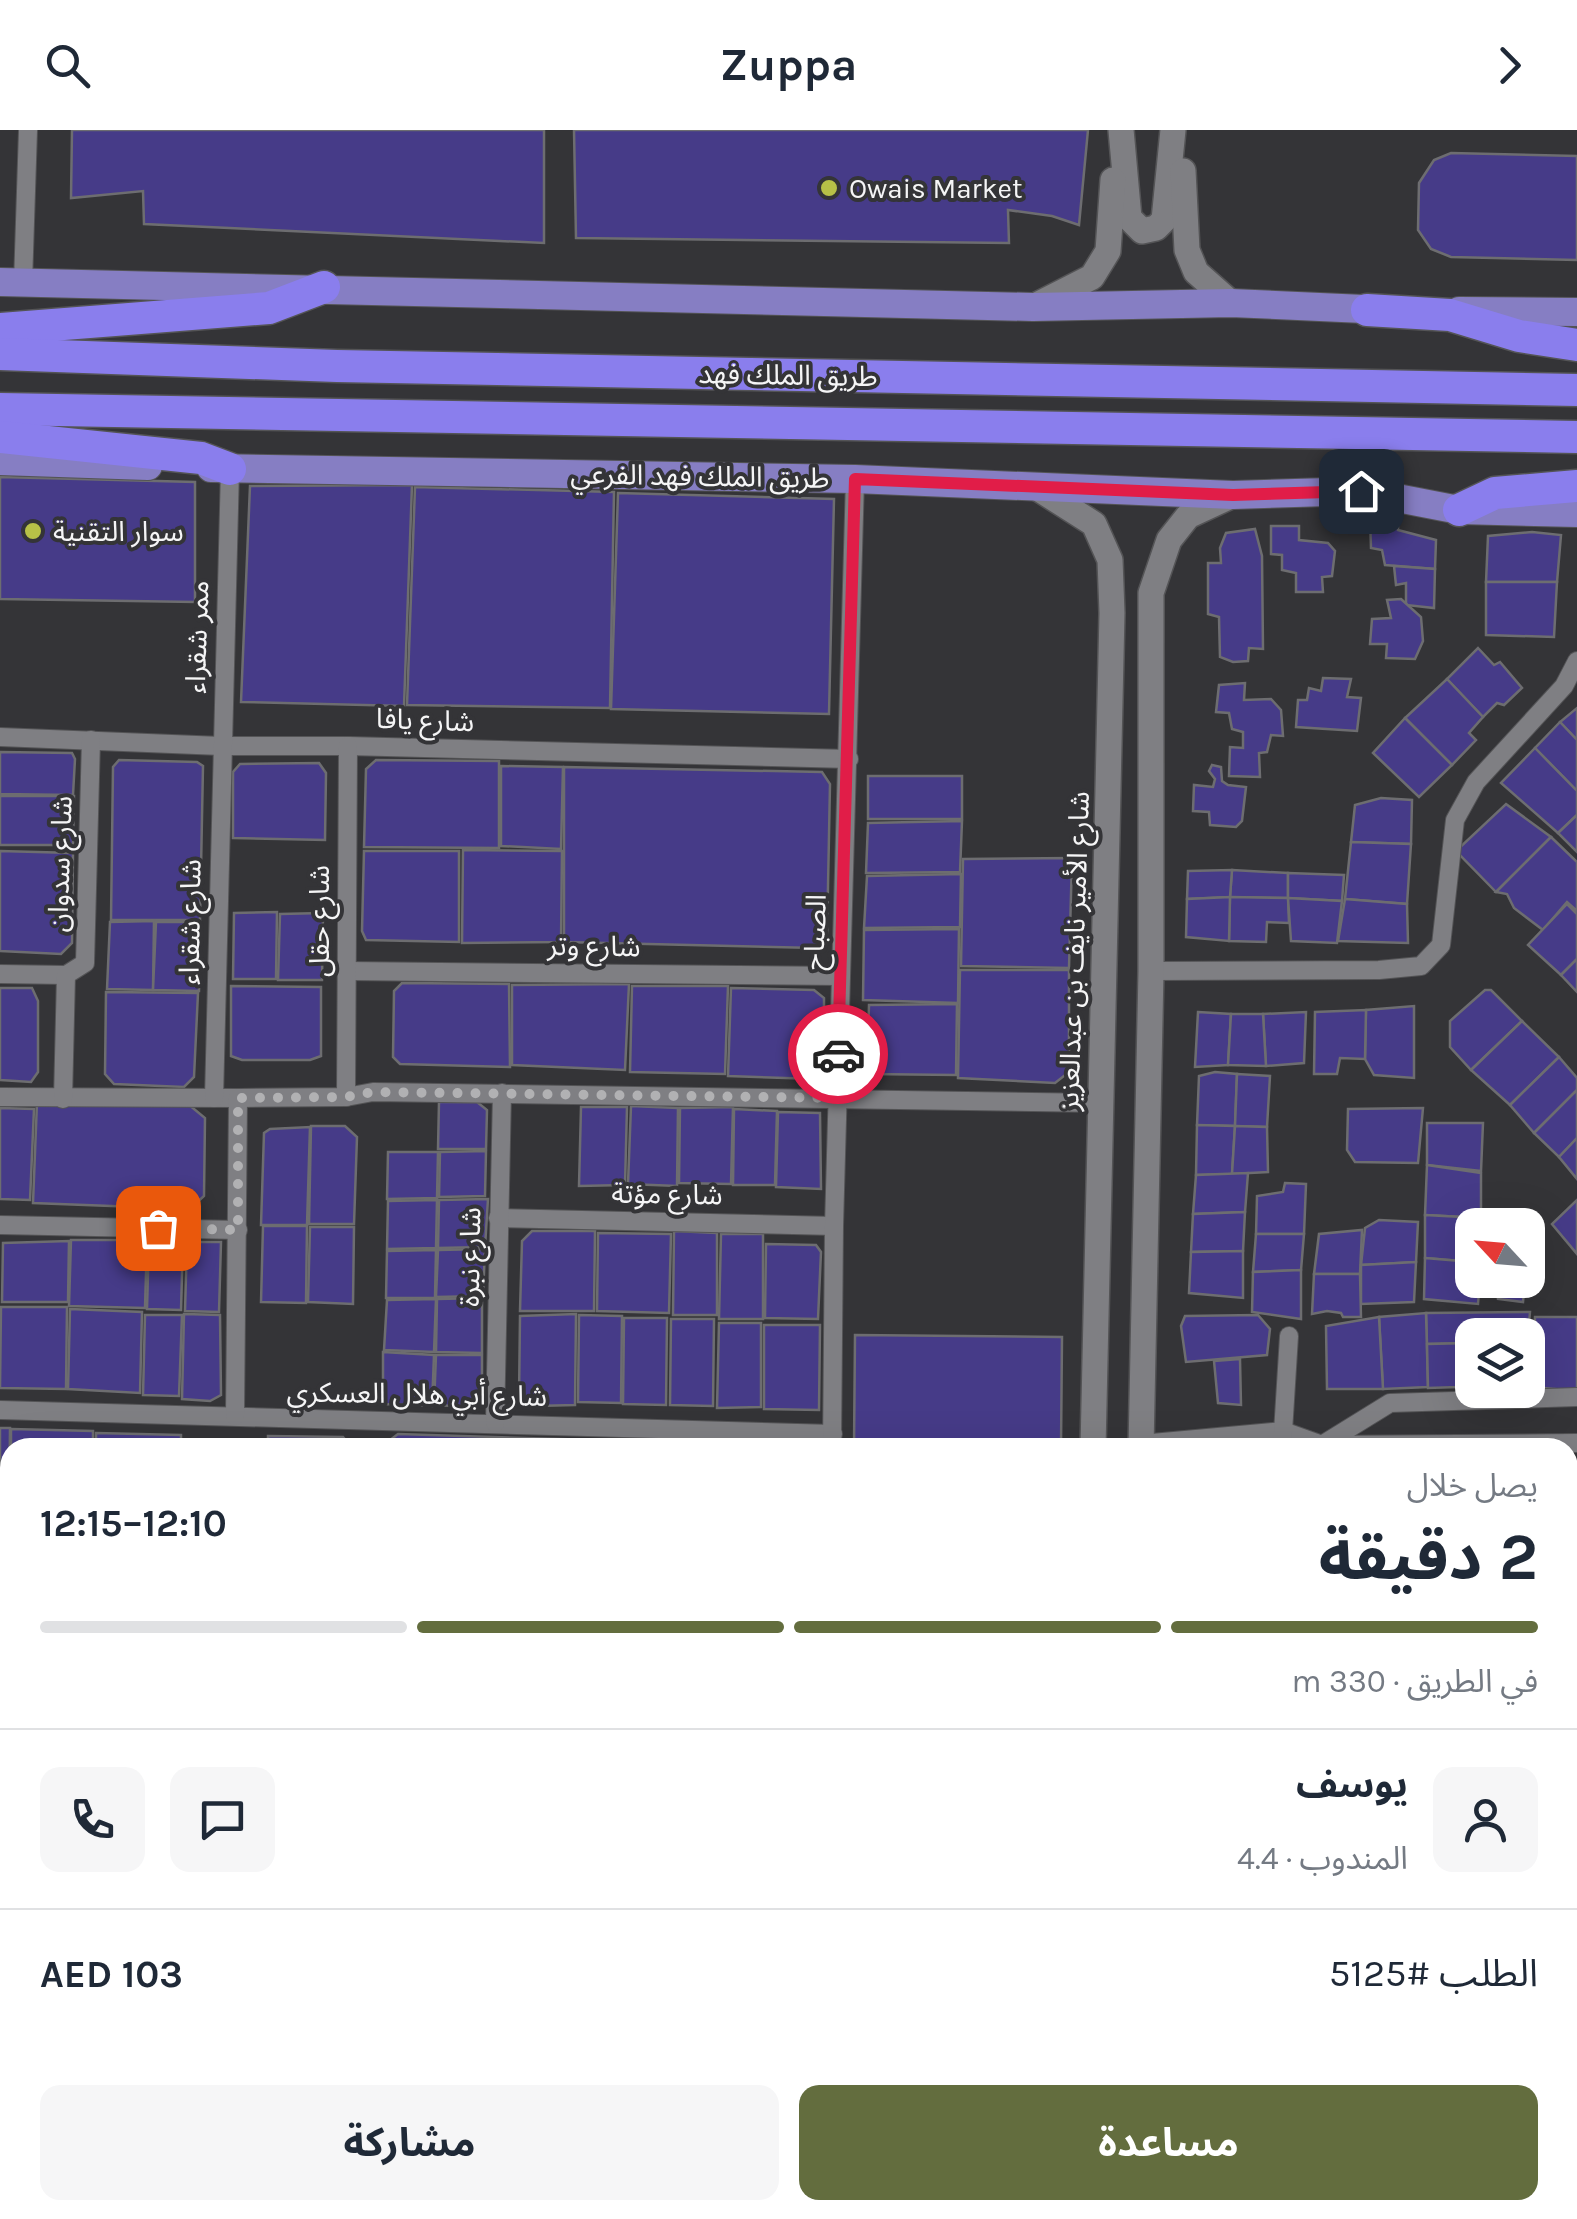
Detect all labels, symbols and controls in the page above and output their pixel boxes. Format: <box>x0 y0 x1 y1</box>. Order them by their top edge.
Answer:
icon: search <box>40 38 95 93</box>
icon: forward <box>1482 38 1537 93</box>
text: Zuppa <box>720 39 857 91</box>
place label: Owais Market <box>849 172 1022 205</box>
marker: Owais Market <box>818 177 840 199</box>
street label: طريق الملك فهد <box>698 357 878 394</box>
pin <box>1319 449 1404 534</box>
street label: طريق الملك فهد الفرعي <box>570 457 830 499</box>
icon: home <box>1334 464 1389 519</box>
place label: سوار التقنية <box>53 515 184 548</box>
marker: سوار التقنية <box>22 520 44 542</box>
street label: ممر شقراء <box>179 580 215 694</box>
street label: شارع يافا <box>375 702 475 742</box>
street label: شارع الأمير نايف بن عبدالعزيز <box>1052 791 1100 1113</box>
street label: شارع سدوان <box>41 795 83 933</box>
street label: شارع شقراء <box>172 859 212 985</box>
street label: شارع حقل <box>303 865 340 977</box>
street label: الصباح <box>797 893 837 971</box>
street label: شارع وتر <box>546 929 641 967</box>
courier <box>788 1004 888 1104</box>
icon: car <box>811 1027 866 1082</box>
street label: شارع مؤتة <box>611 1177 723 1215</box>
pin <box>116 1186 201 1271</box>
icon: bag <box>131 1201 186 1256</box>
street label: شارع نبرة <box>453 1207 491 1307</box>
north arrow <box>1455 1208 1545 1298</box>
map controls <box>1455 1208 1545 1408</box>
button: layers <box>1455 1318 1545 1408</box>
street label: شارع أبي هلال العسكري <box>286 1374 548 1417</box>
text: يصل خلال <box>1407 1467 1538 1504</box>
text: 12:10–12:15 <box>40 1501 227 1546</box>
text: 2 دقيقة <box>1319 1519 1538 1595</box>
text: في الطريق · 330 m <box>1291 1663 1538 1700</box>
text: يوسف <box>1296 1762 1408 1807</box>
button: phone <box>40 1767 145 1872</box>
button: chat <box>170 1767 275 1872</box>
button: person <box>1433 1767 1538 1872</box>
text: المندوب · 4.4 <box>1237 1840 1408 1877</box>
text: الطلب #5125 <box>1329 1951 1538 1996</box>
text: AED 103 <box>40 1952 183 1997</box>
button: مشاركة <box>40 2085 779 2200</box>
button: مساعدة <box>799 2085 1538 2200</box>

